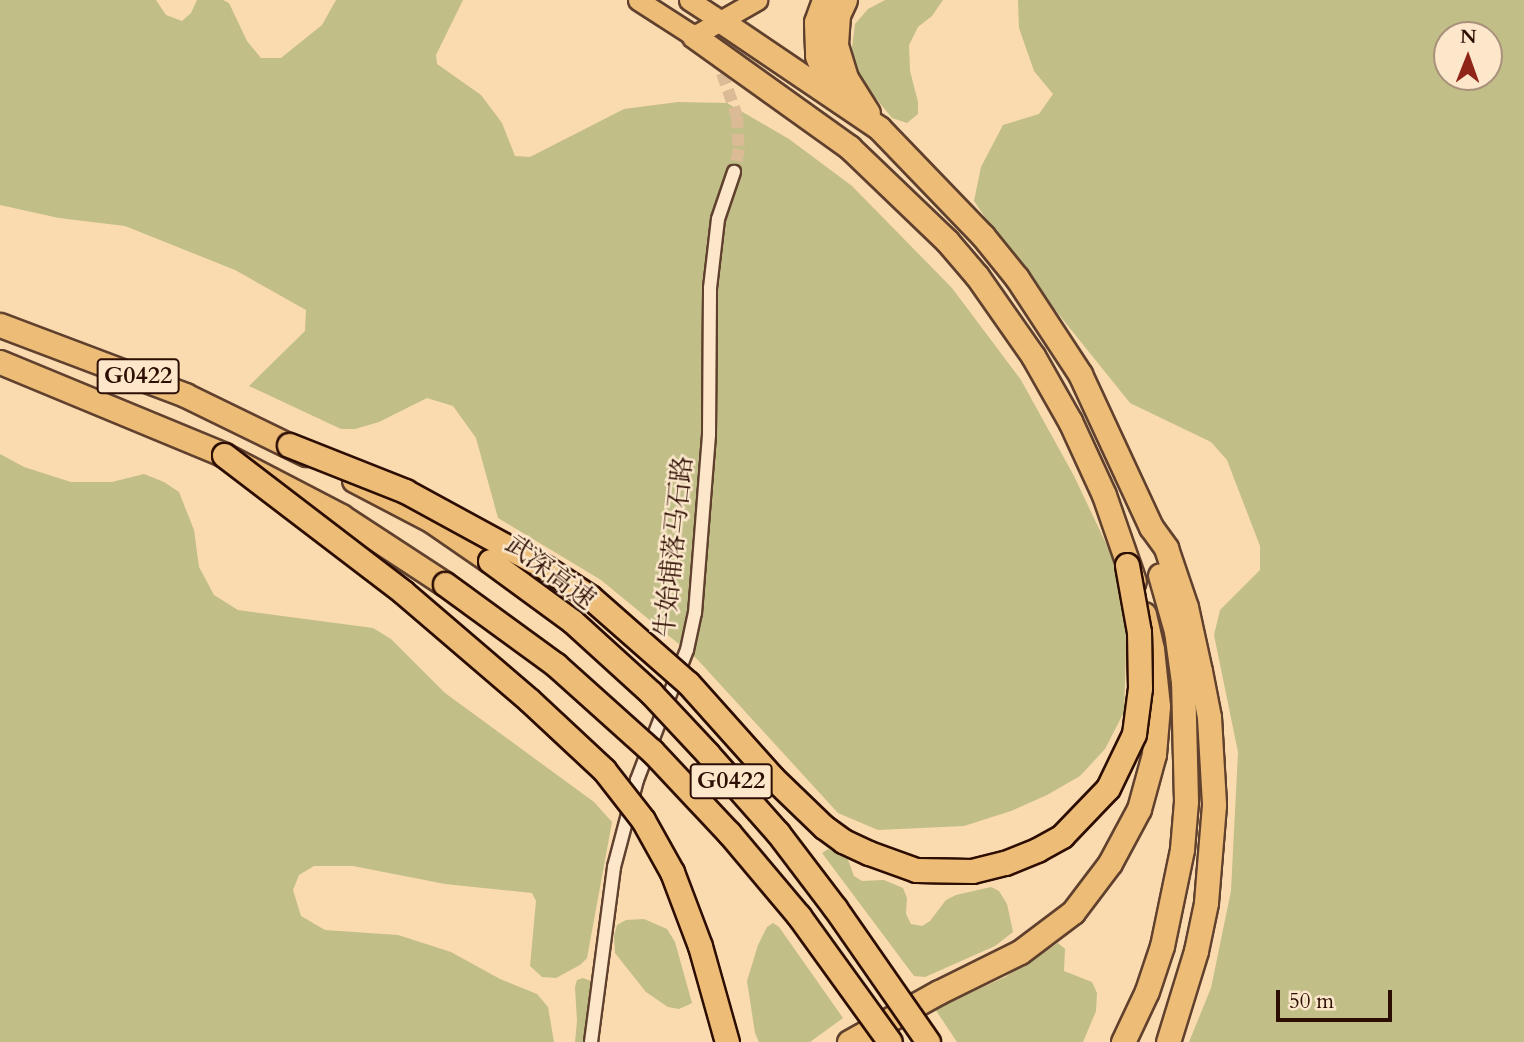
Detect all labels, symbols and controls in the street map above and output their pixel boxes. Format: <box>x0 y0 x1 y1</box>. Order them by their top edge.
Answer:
north arrow <box>1433 21 1503 91</box>
text: N <box>1460 24 1477 50</box>
road number: G0422 <box>96 356 180 396</box>
street label: 牛始埔落马石路 <box>649 455 699 639</box>
street label: 武深高速 <box>499 528 601 616</box>
road number: G0422 <box>689 760 773 802</box>
scale bar <box>1279 976 1394 1020</box>
text: 50 m <box>1289 987 1334 1016</box>

